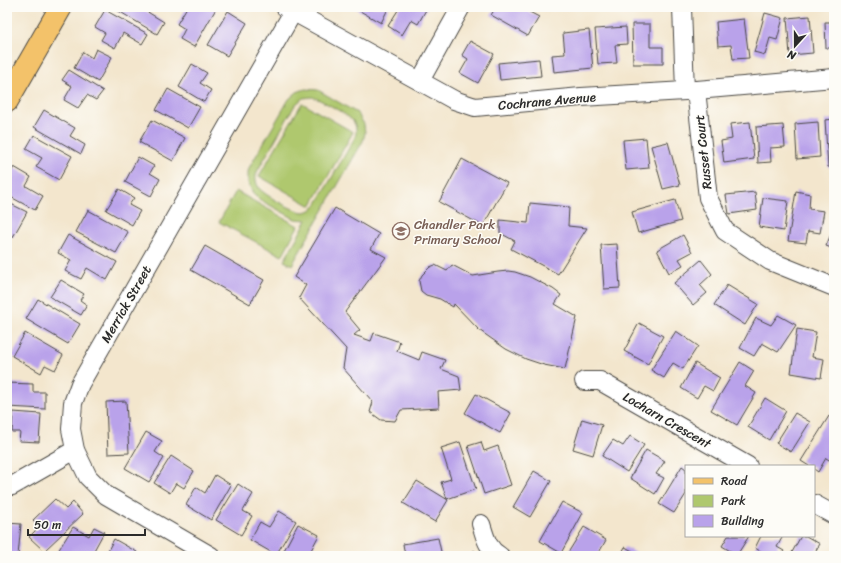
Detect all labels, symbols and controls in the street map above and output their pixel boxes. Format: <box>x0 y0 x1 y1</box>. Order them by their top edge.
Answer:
north arrow <box>775 26 815 66</box>
text: N <box>784 44 799 65</box>
street label: Cochrane Avenue <box>497 85 597 117</box>
street label: Russet Court <box>688 113 718 190</box>
place label: Chandler Park Primary School <box>414 213 501 251</box>
school or university icon: Chandler Park Primary School <box>391 221 411 241</box>
street label: Merrick Street <box>94 261 158 347</box>
street label: Locharn Crescent <box>619 385 716 455</box>
legend <box>685 465 815 537</box>
text: Road <box>721 470 748 492</box>
text: Park <box>721 490 746 512</box>
text: Building <box>721 510 764 532</box>
scale bar <box>28 511 145 537</box>
text: 50 m <box>34 514 61 536</box>

